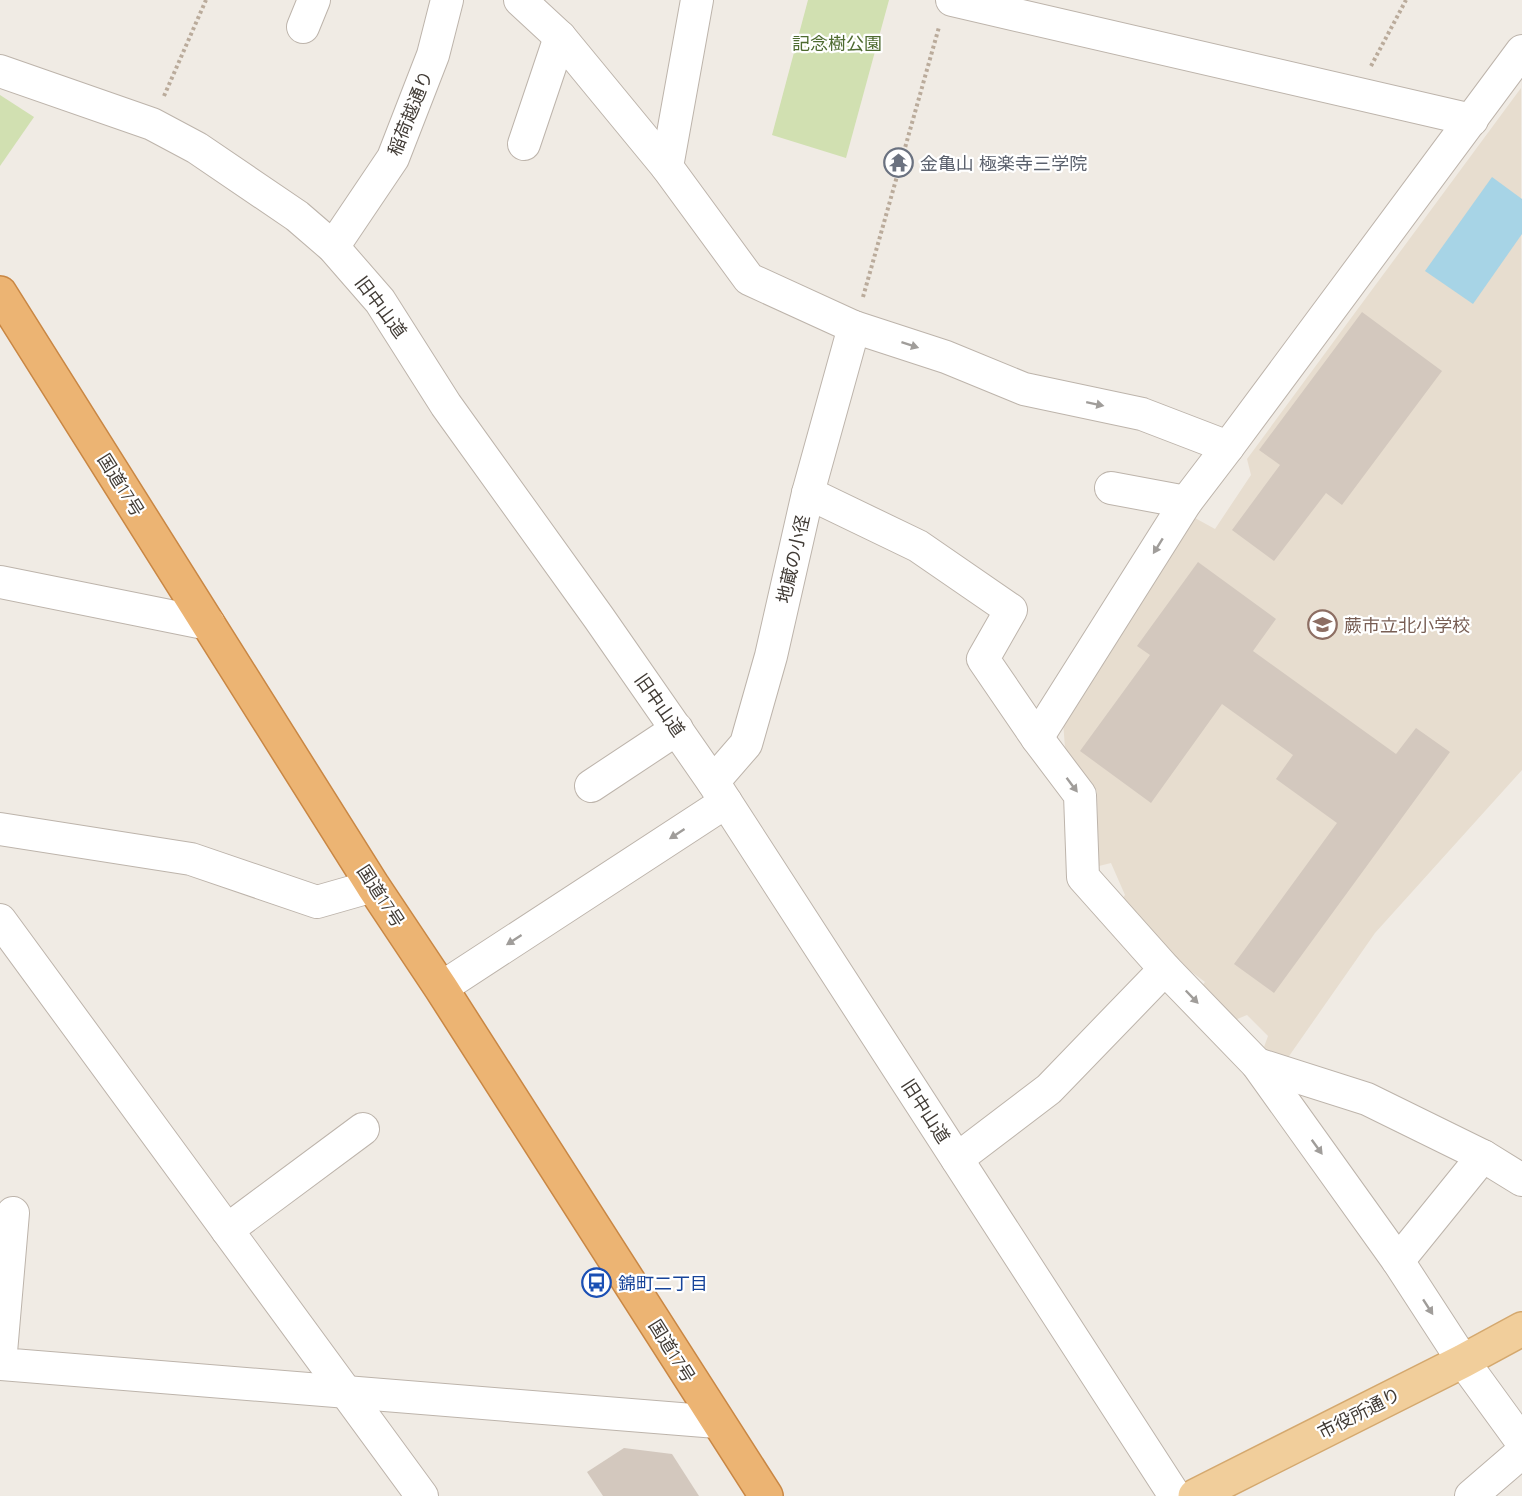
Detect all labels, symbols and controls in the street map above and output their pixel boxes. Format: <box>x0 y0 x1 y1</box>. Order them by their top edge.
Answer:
park label: 記念樹公園 <box>792 32 882 55</box>
street label: 稲荷越通り <box>382 67 438 159</box>
temple icon: 金亀山 極楽寺三学院 <box>883 147 915 179</box>
place label: 金亀山 極楽寺三学院 <box>920 152 1087 175</box>
street label: 旧中山道 <box>350 271 412 343</box>
one-way arrow <box>901 341 919 350</box>
one-way arrow <box>1086 400 1105 409</box>
street label: 国道17号 <box>93 449 149 521</box>
street label: 地蔵の小径 <box>772 513 814 605</box>
one-way arrow <box>1152 538 1163 554</box>
school or university icon: 蕨市立北小学校 <box>1307 609 1339 641</box>
place label: 蕨市立北小学校 <box>1344 614 1470 637</box>
street label: 旧中山道 <box>630 669 690 741</box>
one-way arrow <box>1066 776 1078 792</box>
one-way arrow <box>669 828 685 839</box>
street label: 国道17号 <box>352 860 410 932</box>
one-way arrow <box>505 935 522 946</box>
one-way arrow <box>1185 990 1199 1004</box>
street label: 旧中山道 <box>897 1075 955 1147</box>
one-way arrow <box>1311 1138 1323 1154</box>
bus stop icon: 錦町二丁目 <box>581 1267 613 1299</box>
place label: 錦町二丁目 <box>618 1272 708 1295</box>
one-way arrow <box>1422 1299 1433 1315</box>
street label: 国道17号 <box>644 1315 700 1387</box>
street label: 市役所通り <box>1314 1382 1404 1444</box>

